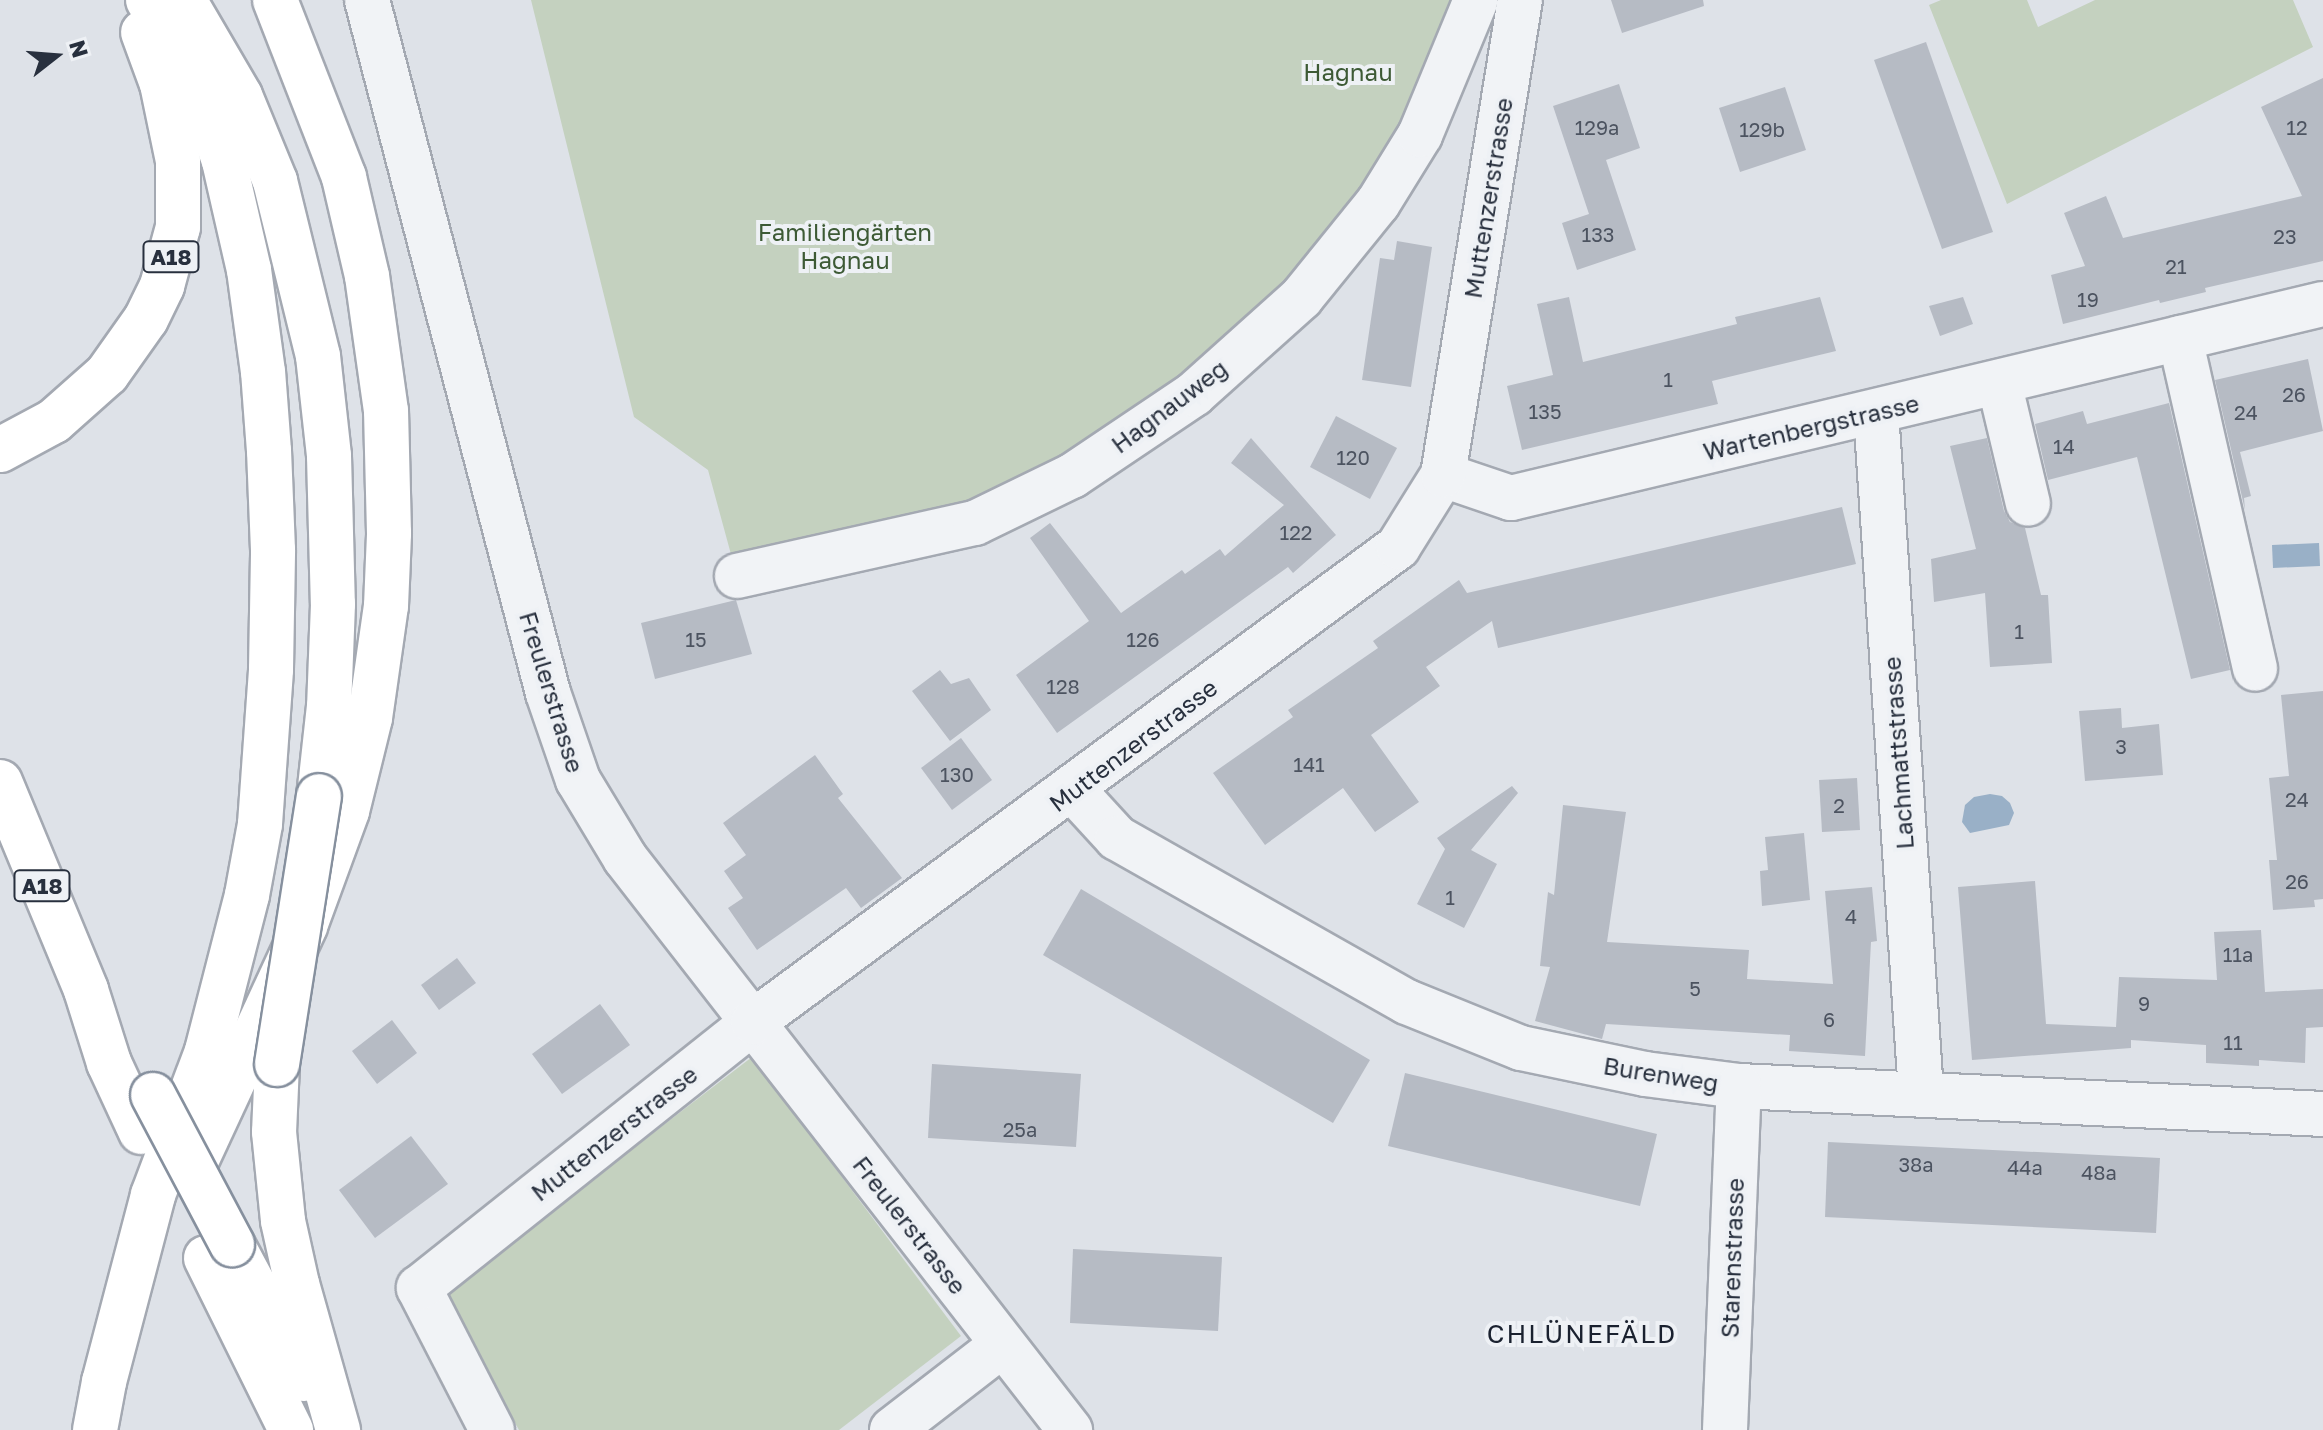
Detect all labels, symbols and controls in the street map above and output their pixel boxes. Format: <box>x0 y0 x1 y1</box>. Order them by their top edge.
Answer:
north arrow <box>16 16 96 96</box>
text: N <box>64 37 95 61</box>
park label: Hagnau <box>1303 58 1393 86</box>
street label: Muttenzerstrasse <box>1458 96 1518 300</box>
house number: 129a <box>1575 115 1619 139</box>
house number: 12 <box>2286 115 2308 139</box>
house number: 129b <box>1739 117 1785 141</box>
park label: Familiengärten Hagnau <box>758 218 932 274</box>
house number: 133 <box>1581 222 1615 246</box>
house number: 23 <box>2273 224 2297 248</box>
road number: A18 <box>141 239 201 275</box>
house number: 21 <box>2165 254 2187 278</box>
house number: 19 <box>2077 287 2099 311</box>
street label: Hagnauweg <box>1106 353 1232 459</box>
house number: 1 <box>1663 367 1673 391</box>
house number: 26 <box>2282 382 2306 406</box>
street label: Wartenbergstrasse <box>1700 388 1922 466</box>
house number: 135 <box>1529 399 1561 423</box>
house number: 24 <box>2234 400 2258 424</box>
house number: 14 <box>2053 434 2075 458</box>
house number: 120 <box>1336 445 1370 469</box>
house number: 122 <box>1280 520 1312 544</box>
street label: Freulerstrasse <box>514 608 590 776</box>
house number: 1 <box>2014 619 2024 643</box>
house number: 15 <box>685 627 707 651</box>
house number: 126 <box>1126 627 1160 651</box>
street label: Lachmattstrasse <box>1877 656 1919 850</box>
street label: Muttenzerstrasse <box>1043 673 1223 817</box>
house number: 128 <box>1046 674 1080 698</box>
house number: 3 <box>2115 734 2127 758</box>
house number: 141 <box>1293 752 1325 776</box>
house number: 130 <box>940 762 974 786</box>
house number: 24 <box>2285 787 2309 811</box>
house number: 2 <box>1833 793 1845 817</box>
road number: A18 <box>12 868 72 904</box>
house number: 26 <box>2285 869 2309 893</box>
house number: 1 <box>1445 885 1455 909</box>
house number: 4 <box>1845 904 1857 928</box>
house number: 11a <box>2223 942 2253 966</box>
house number: 5 <box>1689 976 1701 1000</box>
house number: 9 <box>2138 991 2150 1015</box>
house number: 6 <box>1823 1007 1835 1031</box>
house number: 11 <box>2223 1030 2243 1054</box>
street label: Burenweg <box>1601 1051 1721 1097</box>
street label: Muttenzerstrasse <box>525 1059 703 1207</box>
house number: 25a <box>1003 1117 1037 1141</box>
street label: Freulerstrasse <box>847 1150 973 1300</box>
house number: 38a <box>1898 1152 1934 1176</box>
house number: 44a <box>2007 1155 2043 1179</box>
house number: 48a <box>2081 1160 2117 1184</box>
street label: Starenstrasse <box>1715 1177 1749 1339</box>
district label: CHLÜNEFÄLD <box>1487 1318 1677 1350</box>

